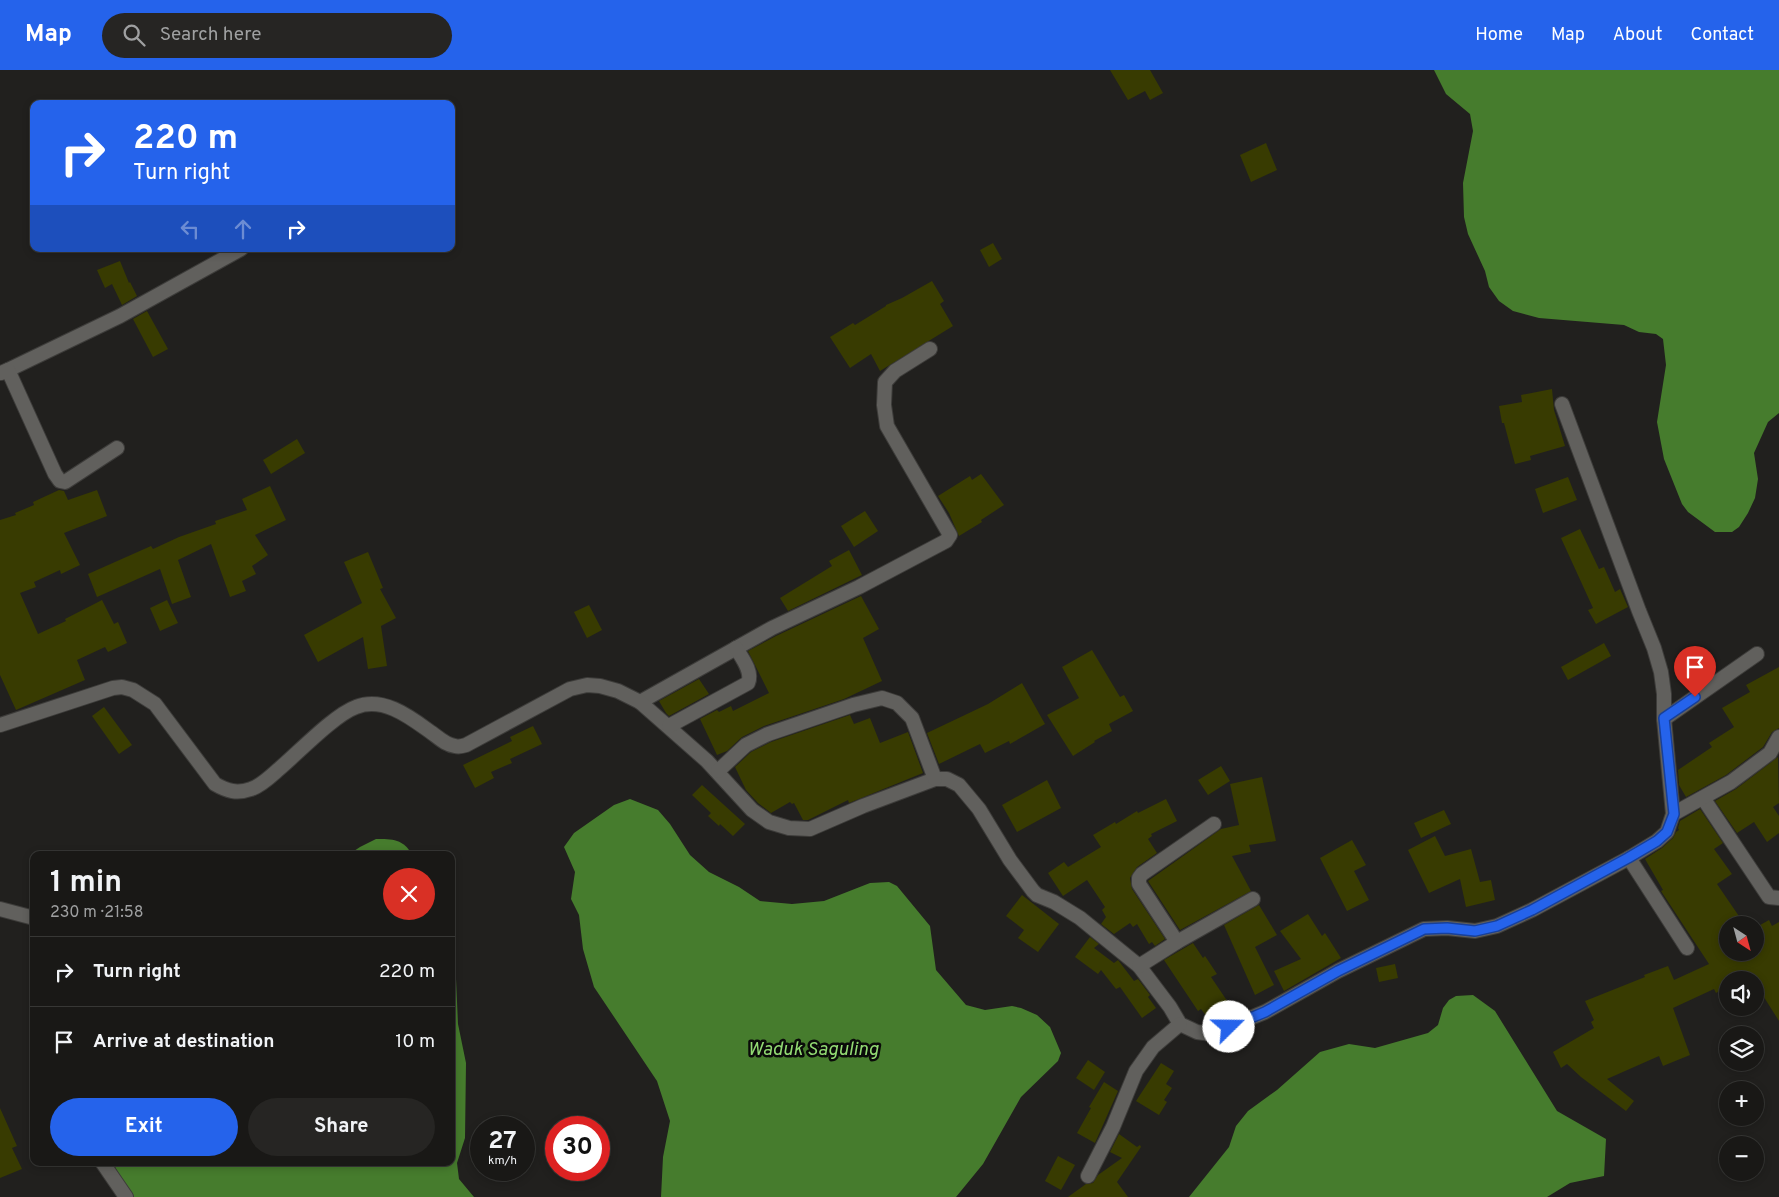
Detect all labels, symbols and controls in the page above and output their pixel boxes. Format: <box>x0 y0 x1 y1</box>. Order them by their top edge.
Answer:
search box <box>102 13 452 58</box>
text: Map <box>25 20 72 50</box>
icon: search <box>120 21 148 49</box>
text: Search here <box>160 23 261 47</box>
text: Home <box>1475 24 1523 47</box>
text: Map <box>1551 24 1585 47</box>
text: About <box>1613 24 1662 47</box>
text: Contact <box>1690 24 1754 47</box>
text: 220 m <box>133 117 238 161</box>
icon: right <box>50 120 115 185</box>
text: Turn right <box>133 160 230 187</box>
icon: left <box>176 215 204 243</box>
icon: ahead <box>229 215 257 243</box>
icon: right <box>282 215 310 243</box>
pin <box>1674 646 1716 697</box>
icon: arrive <box>1681 653 1709 681</box>
text: 1 min <box>50 865 122 902</box>
button: close <box>383 868 435 920</box>
text: 230 m · 21:58 <box>50 903 143 923</box>
north arrow <box>1719 916 1764 961</box>
map controls <box>1719 916 1764 1181</box>
icon: right <box>50 958 78 986</box>
text: Turn right <box>93 960 181 984</box>
text: 220 m <box>379 960 435 984</box>
button: sound <box>1719 971 1764 1016</box>
position arrow <box>1202 1000 1254 1052</box>
button: layers <box>1719 1026 1764 1071</box>
icon: arrive <box>50 1028 78 1056</box>
text: Arrive at destination <box>93 1030 274 1054</box>
text: 10 m <box>395 1030 435 1054</box>
water label: Waduk Saguling <box>747 1038 879 1062</box>
button: + <box>1719 1081 1764 1126</box>
button: Exit <box>50 1098 238 1156</box>
button: Share <box>248 1098 435 1156</box>
speed limit sign: 30 <box>545 1116 610 1181</box>
text: 27 <box>488 1126 517 1158</box>
button: − <box>1719 1136 1764 1181</box>
text: km/h <box>488 1153 517 1169</box>

